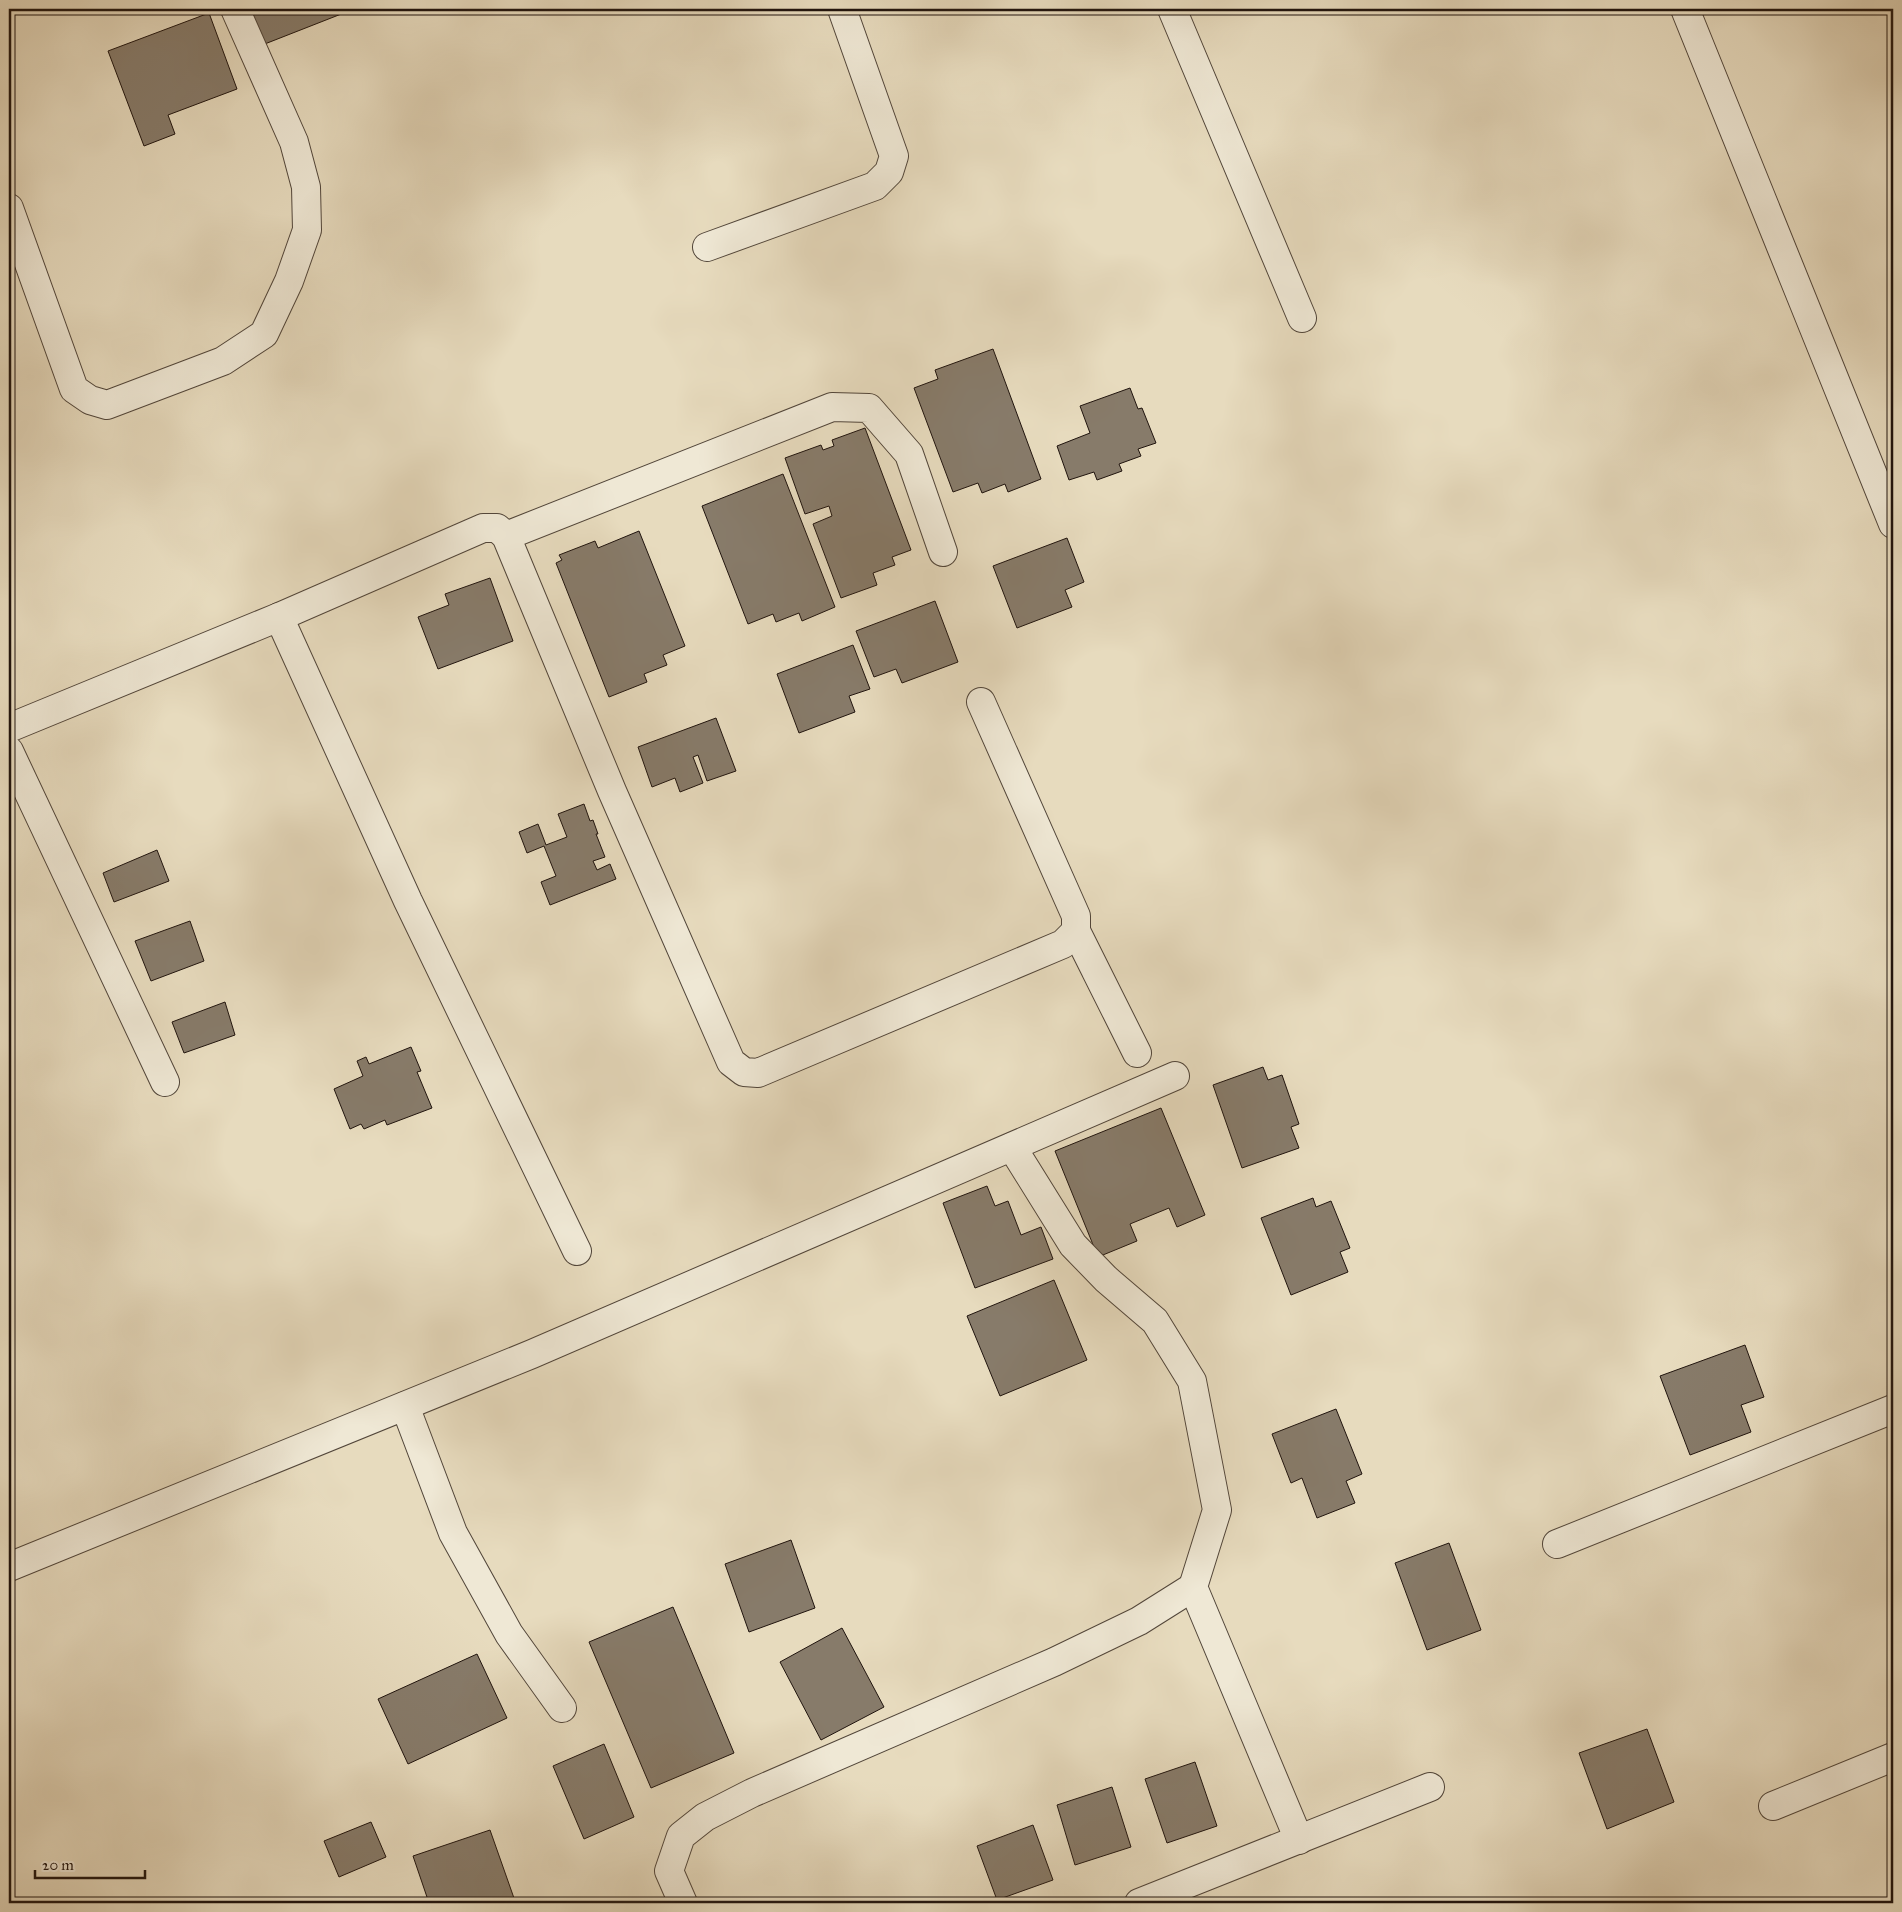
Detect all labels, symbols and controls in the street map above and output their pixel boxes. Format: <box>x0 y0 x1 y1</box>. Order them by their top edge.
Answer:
scale bar <box>35 1847 145 1879</box>
text: 20 m <box>42 1856 74 1874</box>

